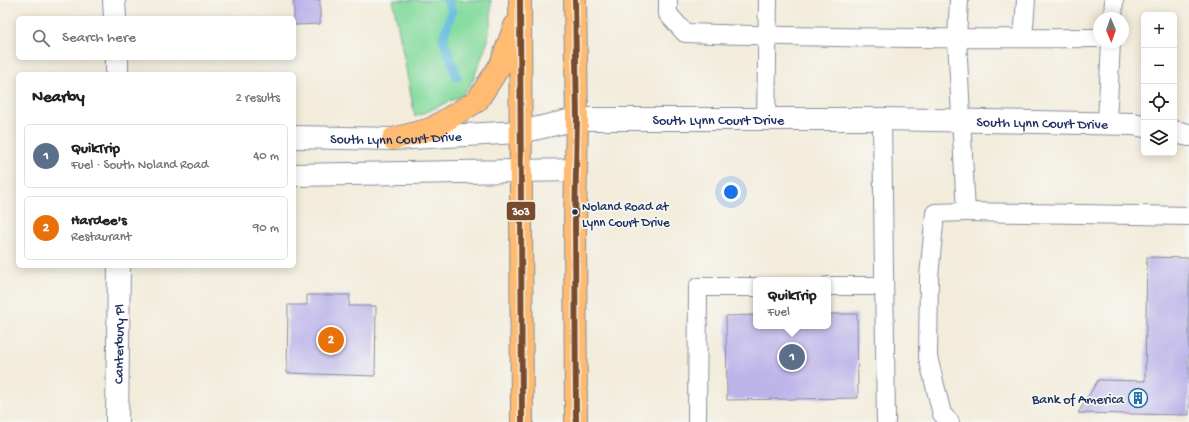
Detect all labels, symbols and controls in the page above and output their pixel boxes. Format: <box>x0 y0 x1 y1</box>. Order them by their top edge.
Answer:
north arrow <box>1093 12 1129 48</box>
map controls <box>1141 12 1177 156</box>
button: + <box>1141 12 1177 48</box>
search box <box>16 16 296 60</box>
icon: search <box>30 27 52 49</box>
text: Search here <box>62 29 136 47</box>
button: − <box>1141 48 1177 84</box>
button: locate <box>1141 84 1177 120</box>
text: Nearby <box>32 88 85 108</box>
text: 2 results <box>235 91 280 106</box>
street label: South Lynn Court Drive <box>652 113 785 130</box>
street label: South Lynn Court Drive <box>976 115 1109 135</box>
button: layers <box>1141 120 1177 156</box>
street label: South Lynn Court Drive <box>330 129 463 150</box>
text: QuikTrip <box>71 140 120 158</box>
text: 1 <box>43 149 49 164</box>
text: 40 m <box>253 149 279 164</box>
text: Fuel · South Noland Road <box>71 158 208 173</box>
your location <box>721 182 741 202</box>
place label: Noland Road at Lynn Court Drive <box>582 200 670 231</box>
line badge: 303 <box>506 201 536 221</box>
text: 303 <box>511 207 530 219</box>
marker: Noland Road at Lynn Court Drive <box>570 207 580 217</box>
text: Hardee's <box>71 212 127 230</box>
text: 2 <box>43 221 49 236</box>
text: 90 m <box>253 221 279 236</box>
text: Restaurant <box>71 230 131 245</box>
popup <box>753 277 831 329</box>
text: QuikTrip <box>768 287 816 305</box>
street label: Canterbury Pl <box>111 304 130 384</box>
text: Fuel <box>768 305 790 320</box>
pin: 2 <box>318 325 344 355</box>
pin: 1 <box>779 342 805 372</box>
building icon: Bank of America <box>1127 387 1149 409</box>
place label: Bank of America <box>1031 392 1125 409</box>

